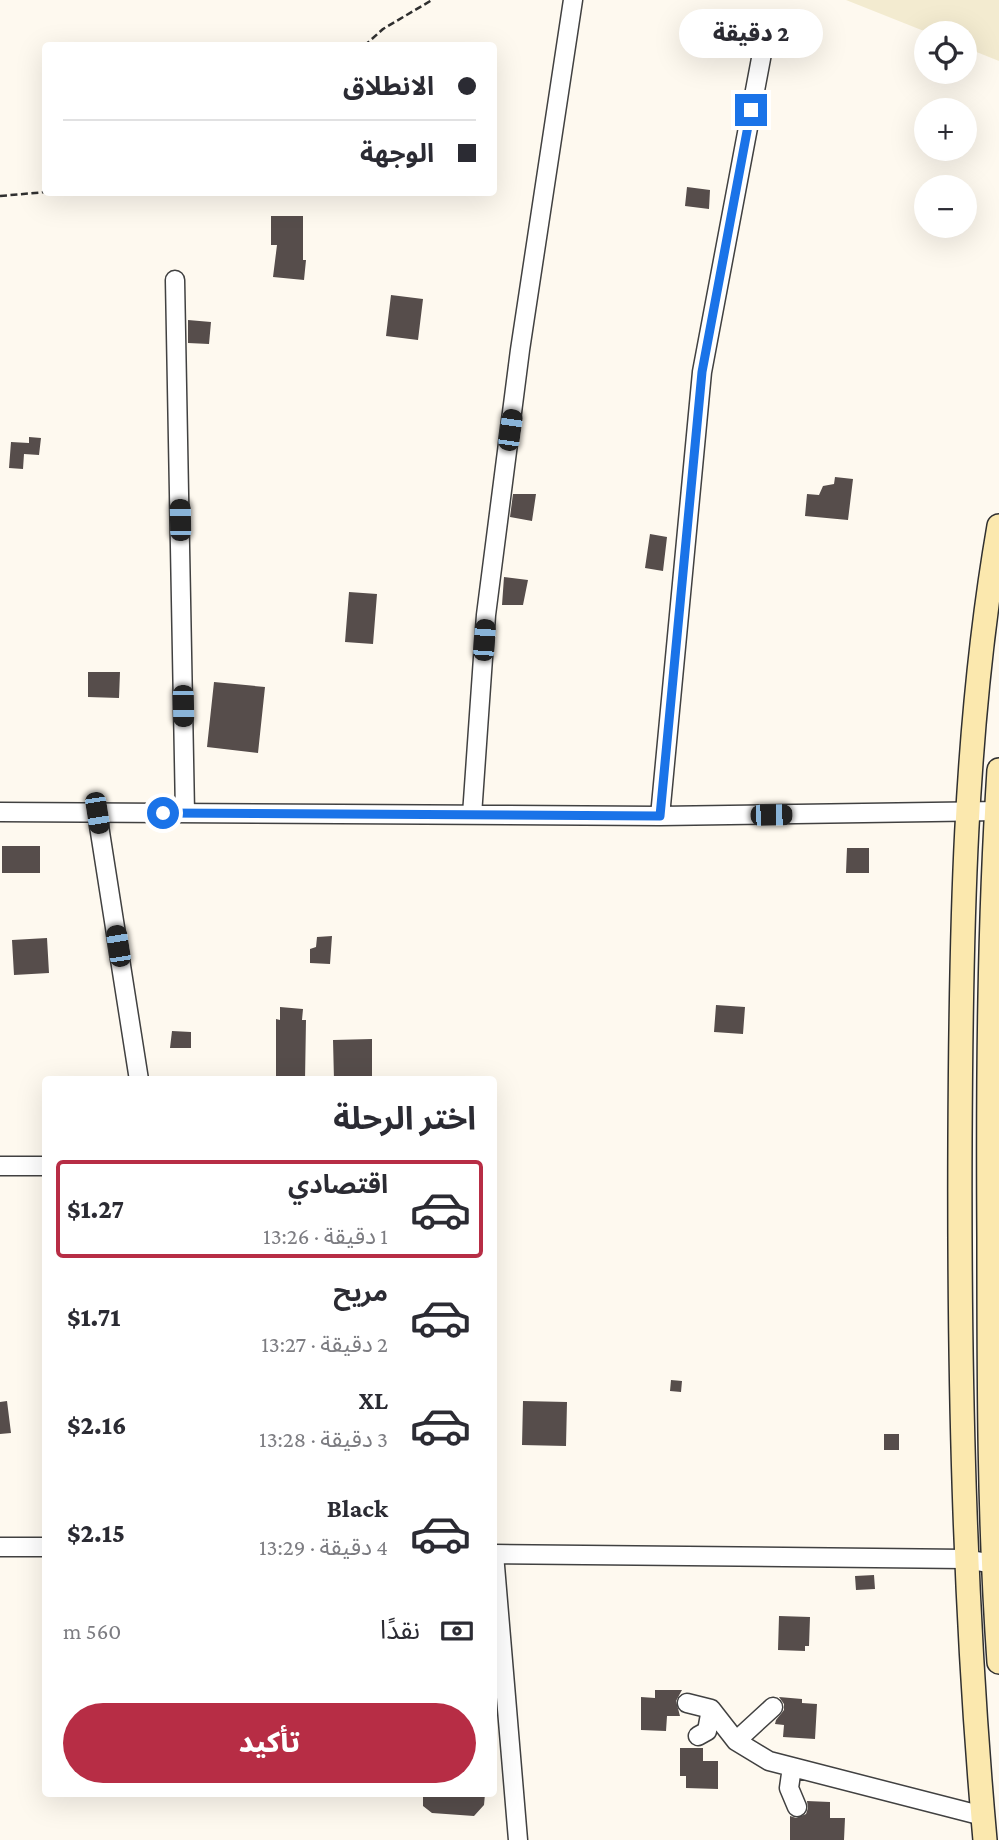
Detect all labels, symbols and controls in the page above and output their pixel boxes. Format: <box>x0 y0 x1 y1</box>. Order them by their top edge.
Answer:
callout: 2 دقيقة <box>679 8 823 57</box>
text: 2 دقيقة <box>713 20 789 46</box>
map controls <box>914 21 977 238</box>
button: locate <box>914 21 977 84</box>
text: الانطلاق <box>343 72 434 101</box>
route end <box>735 94 767 126</box>
button: + <box>914 98 977 161</box>
text: الوجهة <box>360 139 434 168</box>
button: − <box>914 175 977 238</box>
car <box>497 408 524 452</box>
car <box>170 499 191 541</box>
car <box>473 618 496 662</box>
car <box>173 685 194 727</box>
car <box>84 791 111 835</box>
route start <box>147 797 179 829</box>
car <box>750 804 793 826</box>
car <box>105 924 132 968</box>
text: اختر الرحلة <box>333 1100 476 1136</box>
text: اقتصادي <box>288 1170 388 1199</box>
icon: car <box>409 1178 472 1241</box>
text: $1.27 <box>67 1195 124 1224</box>
text: 1 دقيقة · 13:26 <box>263 1223 388 1249</box>
text: مريح <box>333 1278 388 1307</box>
icon: car <box>409 1286 472 1349</box>
text: $1.71 <box>67 1303 121 1332</box>
text: 2 دقيقة · 13:27 <box>261 1331 388 1357</box>
text: XL <box>359 1386 388 1415</box>
icon: car <box>409 1394 472 1457</box>
text: $2.16 <box>67 1411 126 1440</box>
text: 3 دقيقة · 13:28 <box>259 1426 388 1452</box>
text: Black <box>327 1494 388 1523</box>
icon: car <box>409 1502 472 1565</box>
text: $2.15 <box>67 1519 125 1548</box>
text: 4 دقيقة · 13:29 <box>259 1534 388 1560</box>
icon: cash <box>438 1612 476 1650</box>
text: نقدًا <box>380 1616 420 1645</box>
text: 560 m <box>63 1618 121 1644</box>
button: تأكيد <box>63 1703 476 1783</box>

